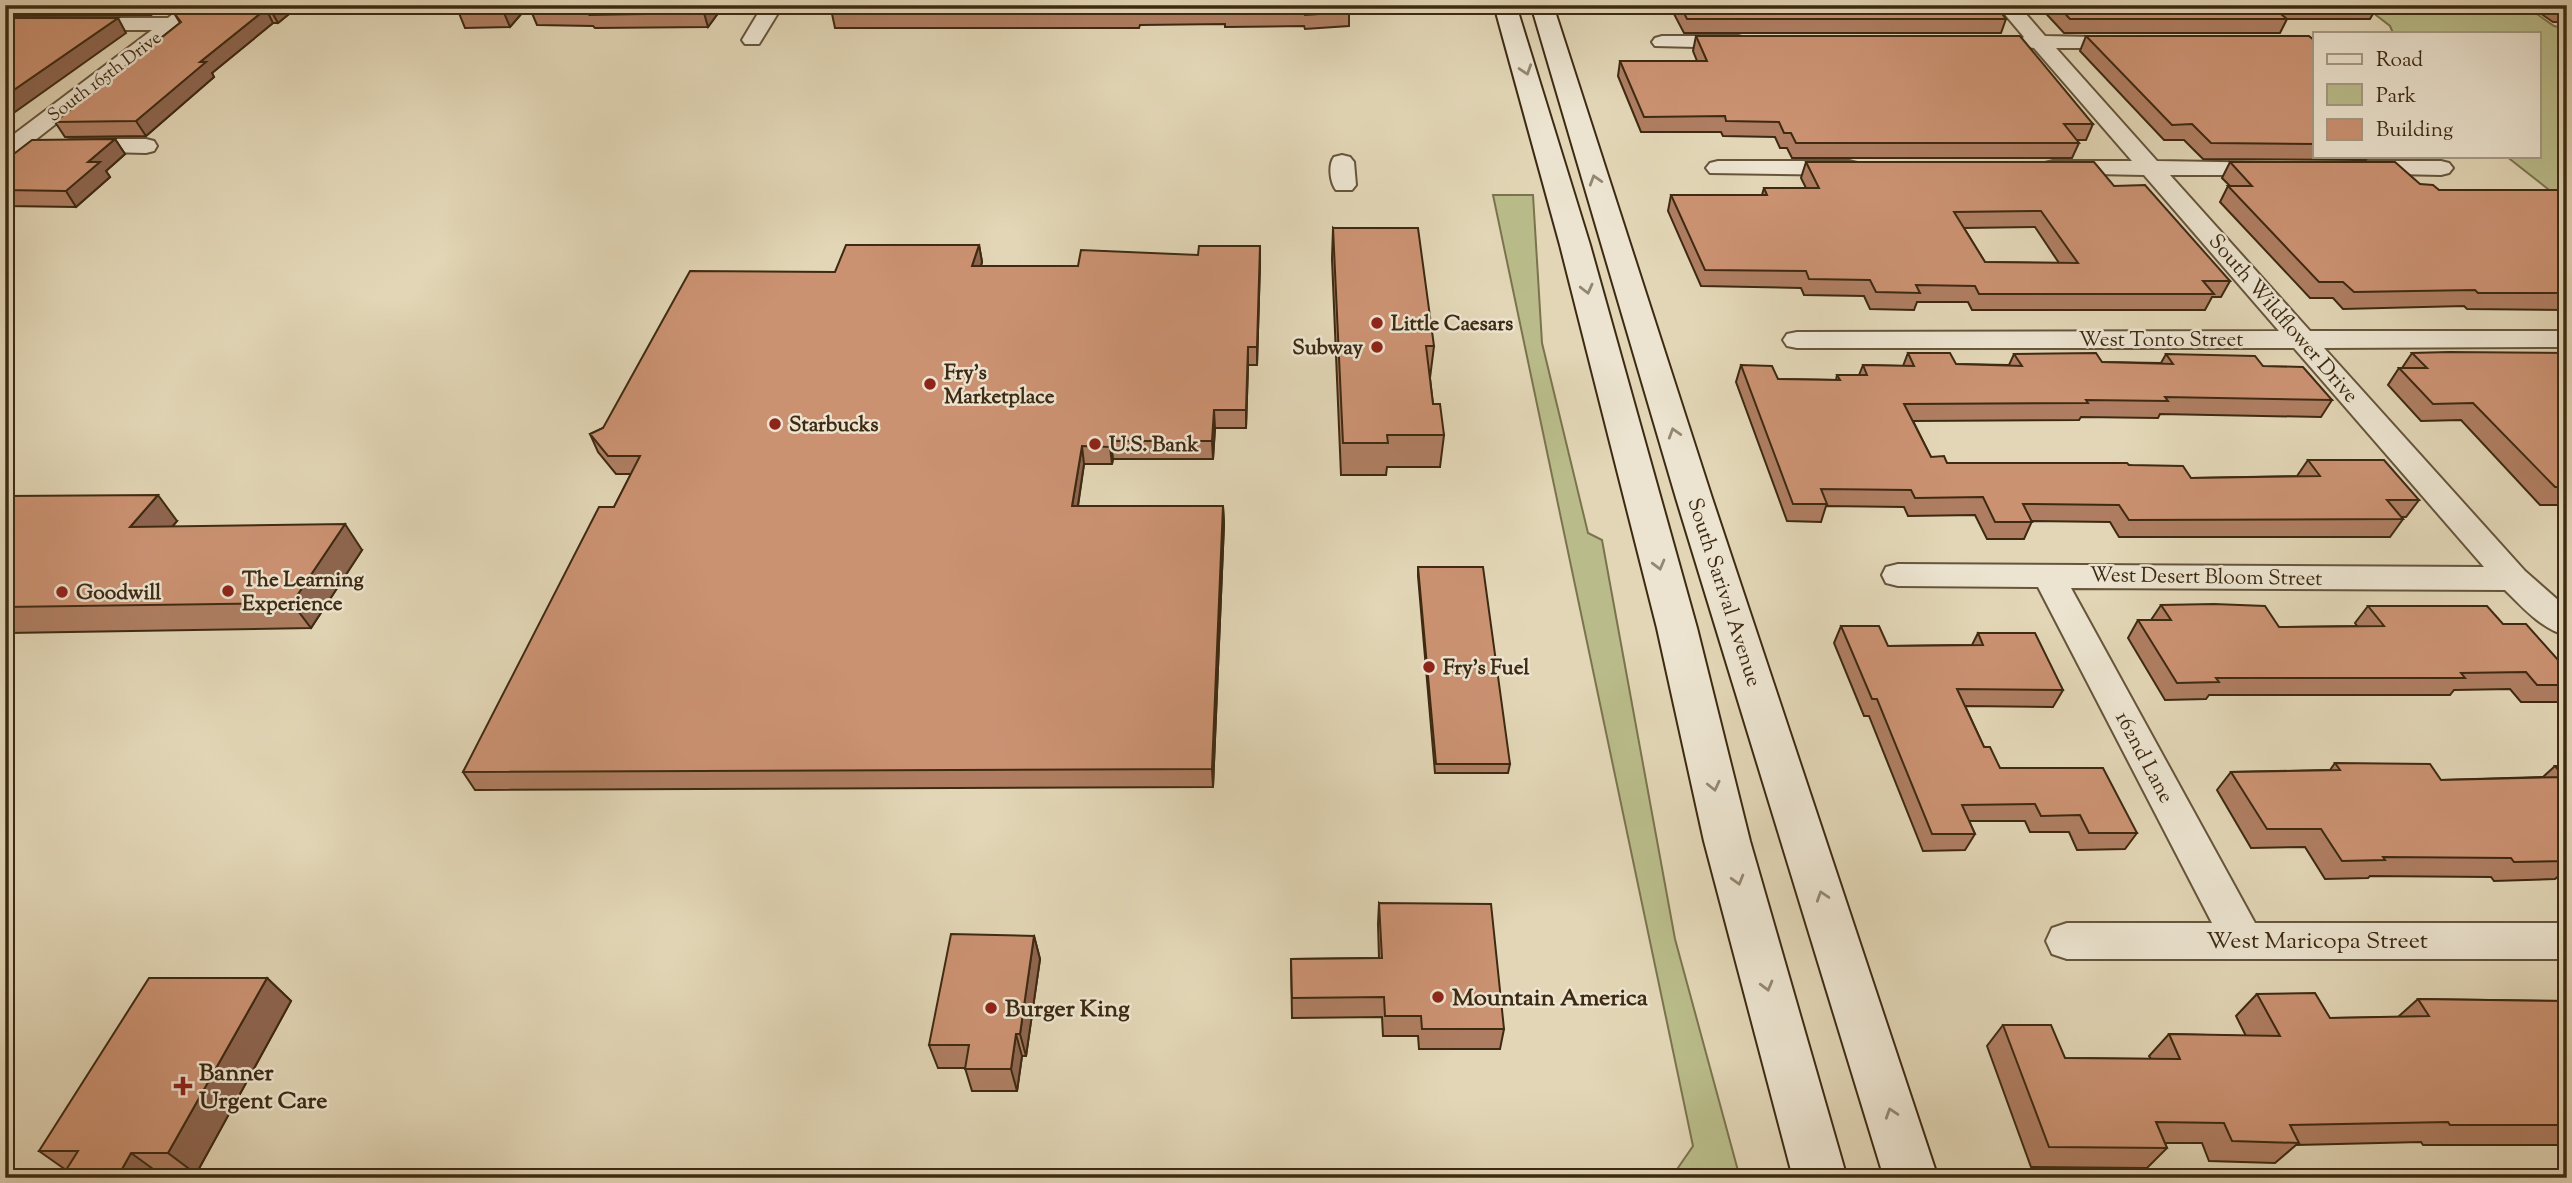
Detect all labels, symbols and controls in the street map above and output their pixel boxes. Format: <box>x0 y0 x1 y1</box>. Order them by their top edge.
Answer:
street label: South 165th Drive <box>43 26 168 129</box>
legend <box>2313 32 2540 158</box>
text: Road <box>2376 46 2423 76</box>
one-way arrow <box>1517 64 1532 76</box>
text: Park <box>2376 82 2417 112</box>
text: Building <box>2376 116 2453 146</box>
one-way arrow <box>1589 174 1603 187</box>
street label: South Wildflower Drive <box>2200 228 2365 411</box>
one-way arrow <box>1579 283 1593 295</box>
place label: Little Caesars <box>1391 310 1513 340</box>
marker: Little Caesars <box>1369 315 1385 331</box>
street label: West Tonto Street <box>2079 326 2243 356</box>
place label: Subway <box>1292 334 1364 364</box>
marker: Subway <box>1369 339 1385 355</box>
place label: Fry's Marketplace <box>944 359 1055 413</box>
marker: Fry's Marketplace <box>922 376 938 392</box>
place label: Starbucks <box>789 411 878 441</box>
marker: Starbucks <box>767 416 783 432</box>
one-way arrow <box>1667 427 1682 439</box>
place label: U.S. Bank <box>1109 431 1199 461</box>
marker: U.S. Bank <box>1087 436 1103 452</box>
street label: South Sarival Avenue <box>1678 494 1768 691</box>
one-way arrow <box>1651 559 1666 571</box>
street label: West Desert Bloom Street <box>2089 561 2323 595</box>
place label: The Learning Experience <box>242 566 364 620</box>
place label: Goodwill <box>76 579 161 609</box>
marker: The Learning Experience <box>220 583 236 599</box>
marker: Goodwill <box>54 584 70 600</box>
place label: Fry's Fuel <box>1443 654 1529 684</box>
marker: Fry's Fuel <box>1421 659 1437 675</box>
street label: 162nd Lane <box>2106 707 2180 809</box>
one-way arrow <box>1706 780 1720 792</box>
one-way arrow <box>1730 874 1744 886</box>
one-way arrow <box>1815 890 1830 902</box>
street label: West Maricopa Street <box>2206 925 2428 959</box>
one-way arrow <box>1759 979 1774 991</box>
place label: Mountain America <box>1452 982 1649 1016</box>
marker: Mountain America <box>1430 989 1446 1005</box>
place label: Burger King <box>1005 993 1130 1027</box>
marker: Burger King <box>983 1000 999 1016</box>
place label: Banner Urgent Care <box>199 1057 328 1119</box>
marker: Banner Urgent Care <box>173 1076 193 1096</box>
one-way arrow <box>1884 1107 1899 1119</box>

